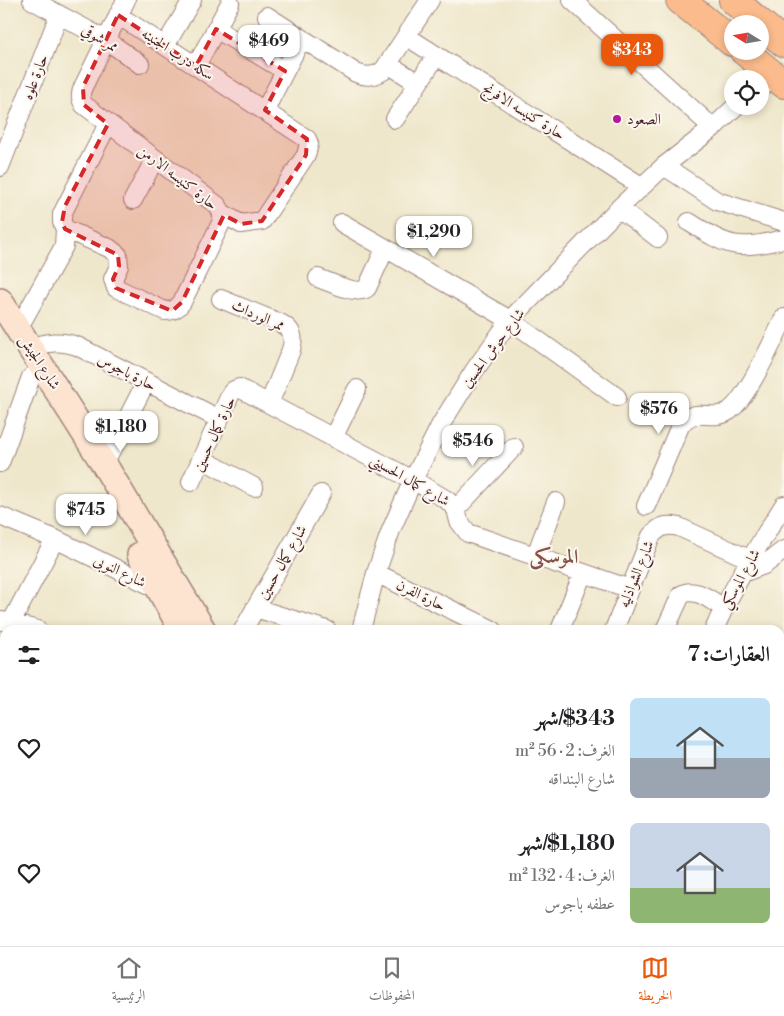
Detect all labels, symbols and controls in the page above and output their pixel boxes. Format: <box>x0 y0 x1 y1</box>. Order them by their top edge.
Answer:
north arrow <box>724 15 769 60</box>
map controls <box>724 15 769 115</box>
street label: ممر شوقي <box>77 20 122 58</box>
street label: سكه درب الجنينه <box>138 24 218 85</box>
pin: $469 <box>239 24 299 67</box>
text: $469 <box>249 31 289 51</box>
pin: $343 <box>602 34 662 76</box>
text: $343 <box>612 40 652 60</box>
street label: حارة علوه <box>18 52 53 103</box>
button: locate <box>724 70 769 115</box>
street label: حارة كنيسه الافرنج <box>477 79 569 148</box>
place label: الصعود <box>627 110 661 129</box>
marker: الصعود <box>611 113 623 125</box>
street label: حارة كنيسه الارمن <box>134 140 221 214</box>
pin: $1,290 <box>393 216 475 258</box>
text: $1,290 <box>407 222 461 242</box>
street label: ممر الورداث <box>228 295 287 336</box>
street label: شارع حوش الحسين <box>457 305 532 394</box>
street label: شارع الجيش <box>12 331 64 395</box>
street label: حارة باجوس <box>94 350 159 395</box>
pin: $576 <box>629 392 689 435</box>
street label: حارة كمال حسين <box>189 394 240 475</box>
text: $576 <box>640 399 678 419</box>
pin: $1,180 <box>80 410 162 453</box>
text: $1,180 <box>95 417 147 437</box>
pin: $546 <box>443 424 503 467</box>
text: $546 <box>453 431 493 451</box>
street label: شارع كمال الحسيني <box>364 450 453 514</box>
pin: $745 <box>56 494 116 536</box>
text: $745 <box>67 500 105 520</box>
street label: شارع كمال حسين <box>253 522 314 604</box>
street label: شارع الشواذليه <box>614 538 661 612</box>
district label: الموسكى <box>530 545 578 570</box>
street label: شارع الموسكي <box>716 546 768 615</box>
street label: شارع النوبى <box>89 551 149 595</box>
street label: حارة الفرن <box>393 575 449 615</box>
icon: filters <box>15 641 43 669</box>
text: العقارات: 7 <box>687 642 770 668</box>
text: $343/شهر <box>535 706 615 732</box>
icon: home <box>670 718 730 778</box>
icon: heart <box>15 734 43 762</box>
text: الغرف: 2 · 56 m² <box>515 741 615 761</box>
text: شارع البنداقه <box>548 769 615 789</box>
text: $1,180/شهر <box>519 831 615 857</box>
icon: home <box>670 843 730 903</box>
icon: heart <box>15 859 43 887</box>
text: الغرف: 4 · 132 m² <box>508 866 615 886</box>
text: عطفه باجوس <box>545 894 615 914</box>
tab: الرئيسية <box>112 954 145 1009</box>
tab: المحفوظات <box>369 954 415 1009</box>
tab: الخريطة <box>638 954 672 1009</box>

